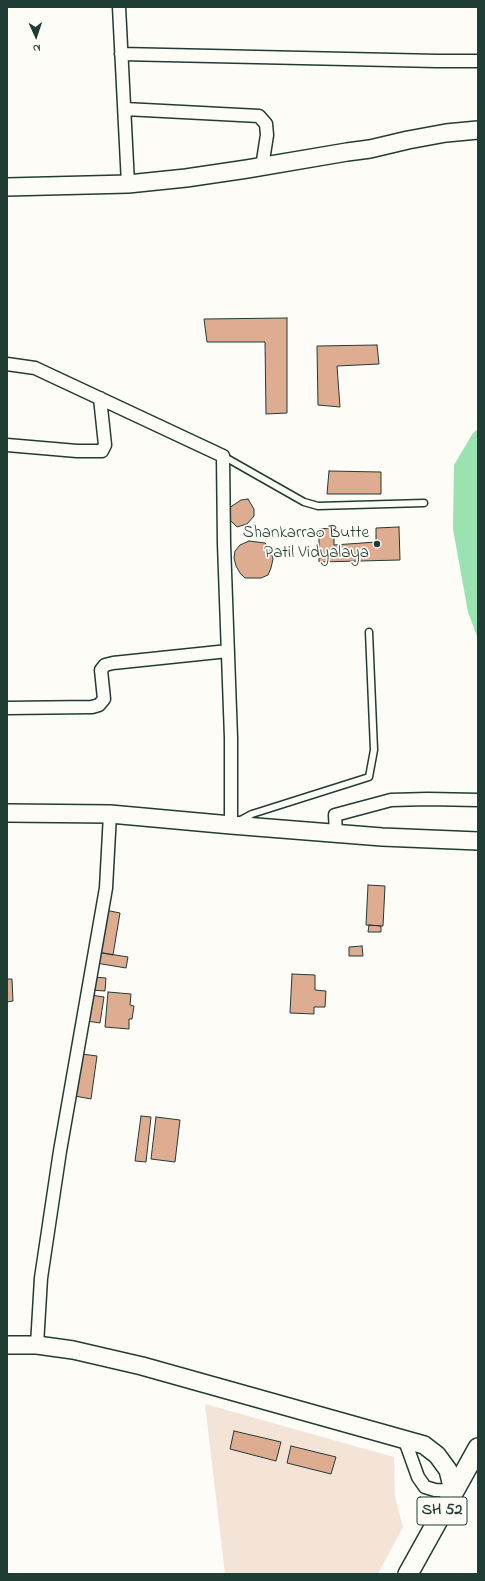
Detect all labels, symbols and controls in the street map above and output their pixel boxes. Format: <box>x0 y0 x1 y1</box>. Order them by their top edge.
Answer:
north arrow <box>16 16 56 56</box>
text: N <box>32 40 41 56</box>
place label: Shankarrao Butte Patil Vidyalaya <box>243 524 369 564</box>
marker: Shankarrao Butte Patil Vidyalaya <box>372 539 382 549</box>
road number: SH 52 <box>417 1497 467 1525</box>

